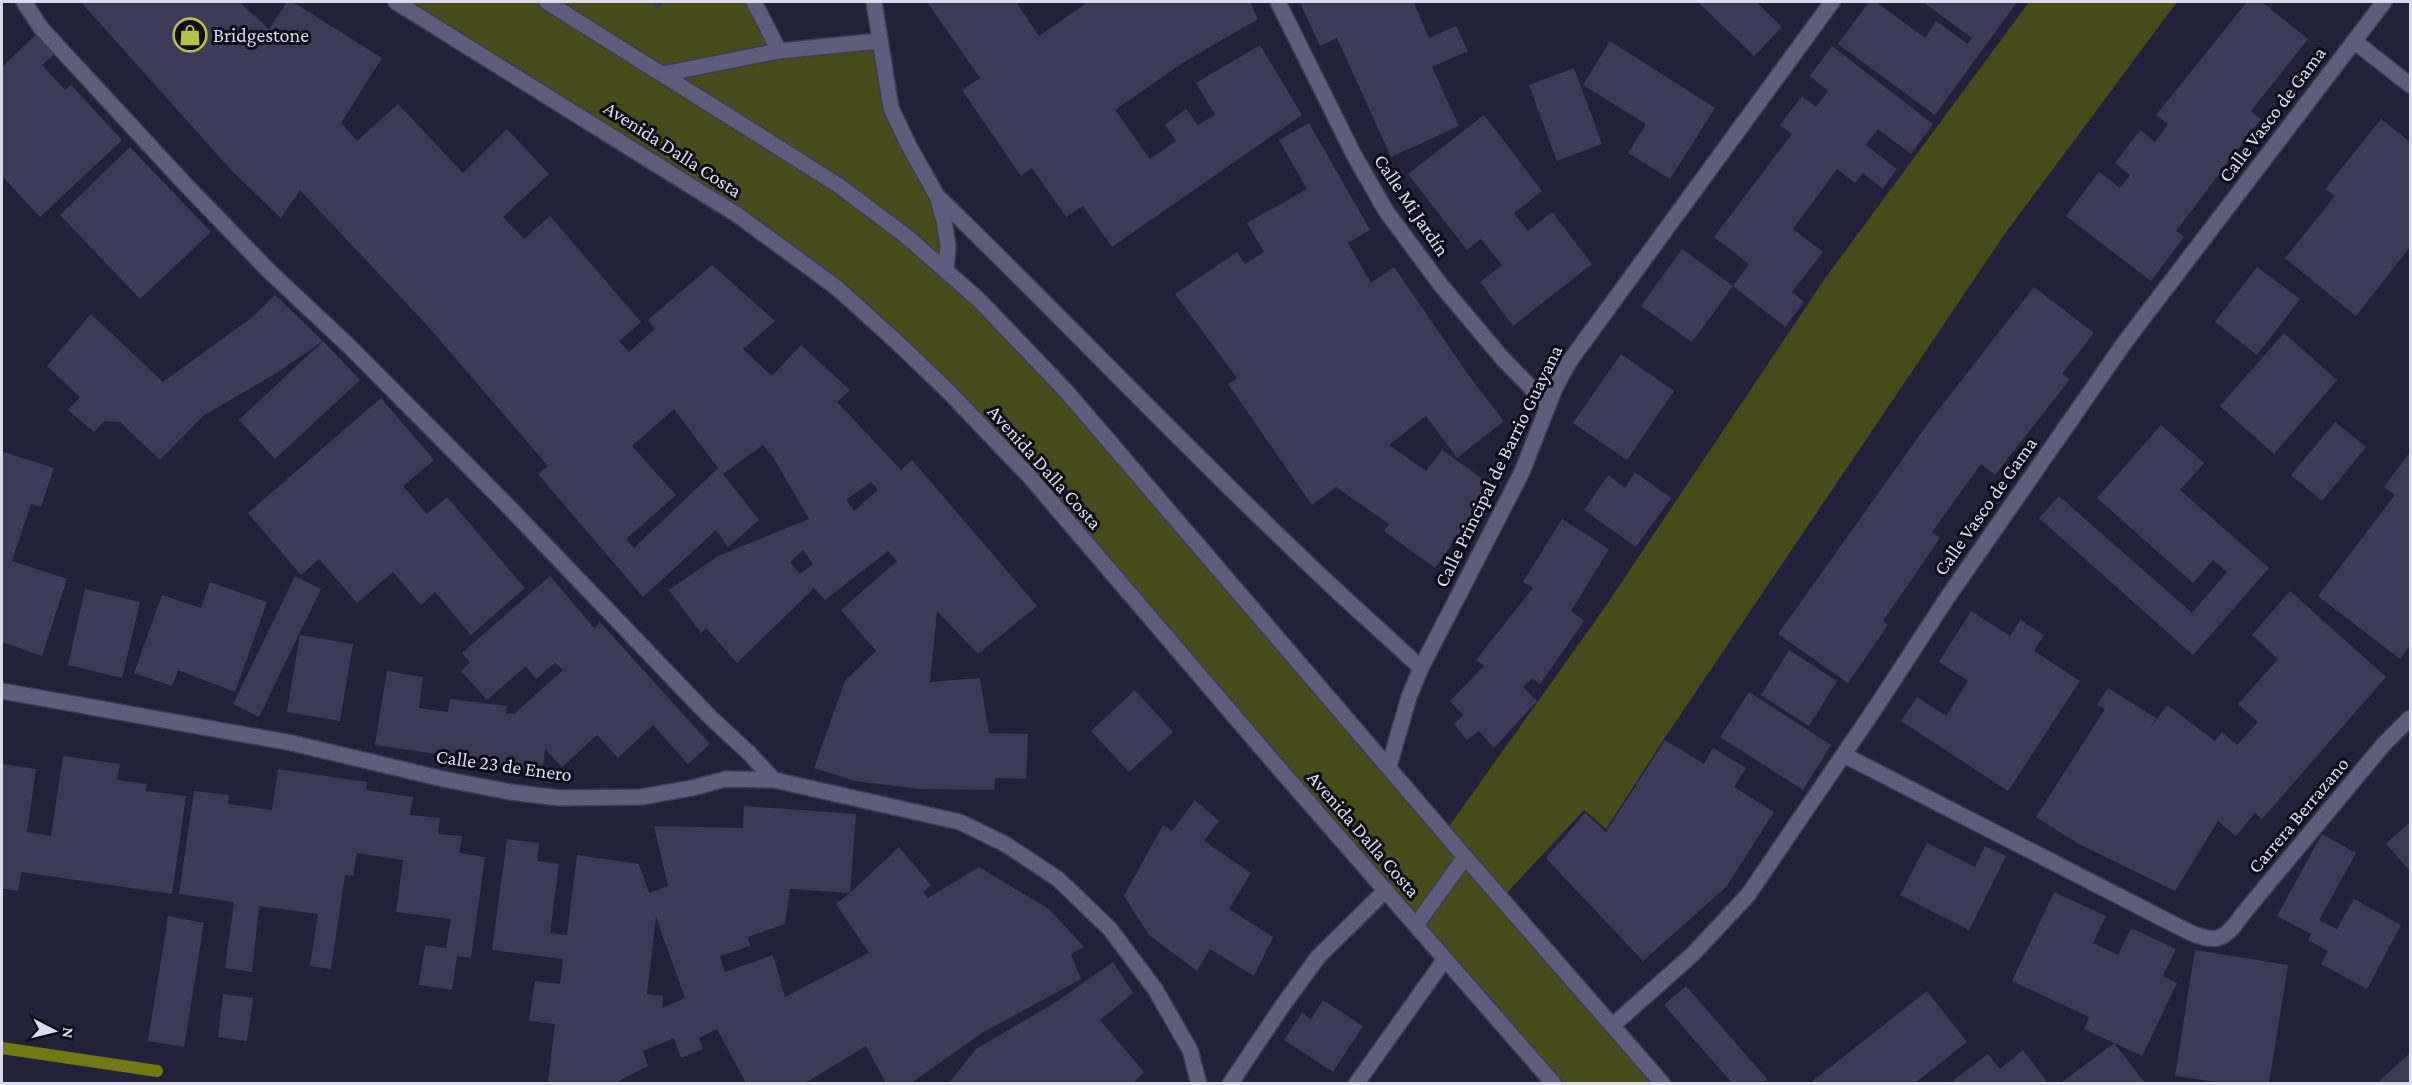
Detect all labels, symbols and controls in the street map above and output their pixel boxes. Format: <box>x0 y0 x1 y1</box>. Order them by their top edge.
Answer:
shop icon: Bridgestone <box>172 17 208 53</box>
place label: Bridgestone <box>213 24 309 47</box>
street label: Calle Vasco de Gama <box>2214 42 2330 186</box>
street label: Avenida Dalla Costa <box>600 96 746 202</box>
street label: Calle Mi Jardín <box>1369 150 1454 261</box>
street label: Calle Principal de Barrio Guayana <box>1430 341 1567 591</box>
street label: Avenida Dalla Costa <box>983 400 1107 534</box>
street label: Calle Vasco de Gama <box>1929 433 2041 579</box>
street label: Calle 23 de Enero <box>435 745 573 785</box>
street label: Carrera Berrazano <box>2243 753 2353 877</box>
street label: Avenida Dalla Costa <box>1303 767 1425 901</box>
north arrow <box>24 1001 84 1061</box>
text: N <box>59 1026 77 1039</box>

